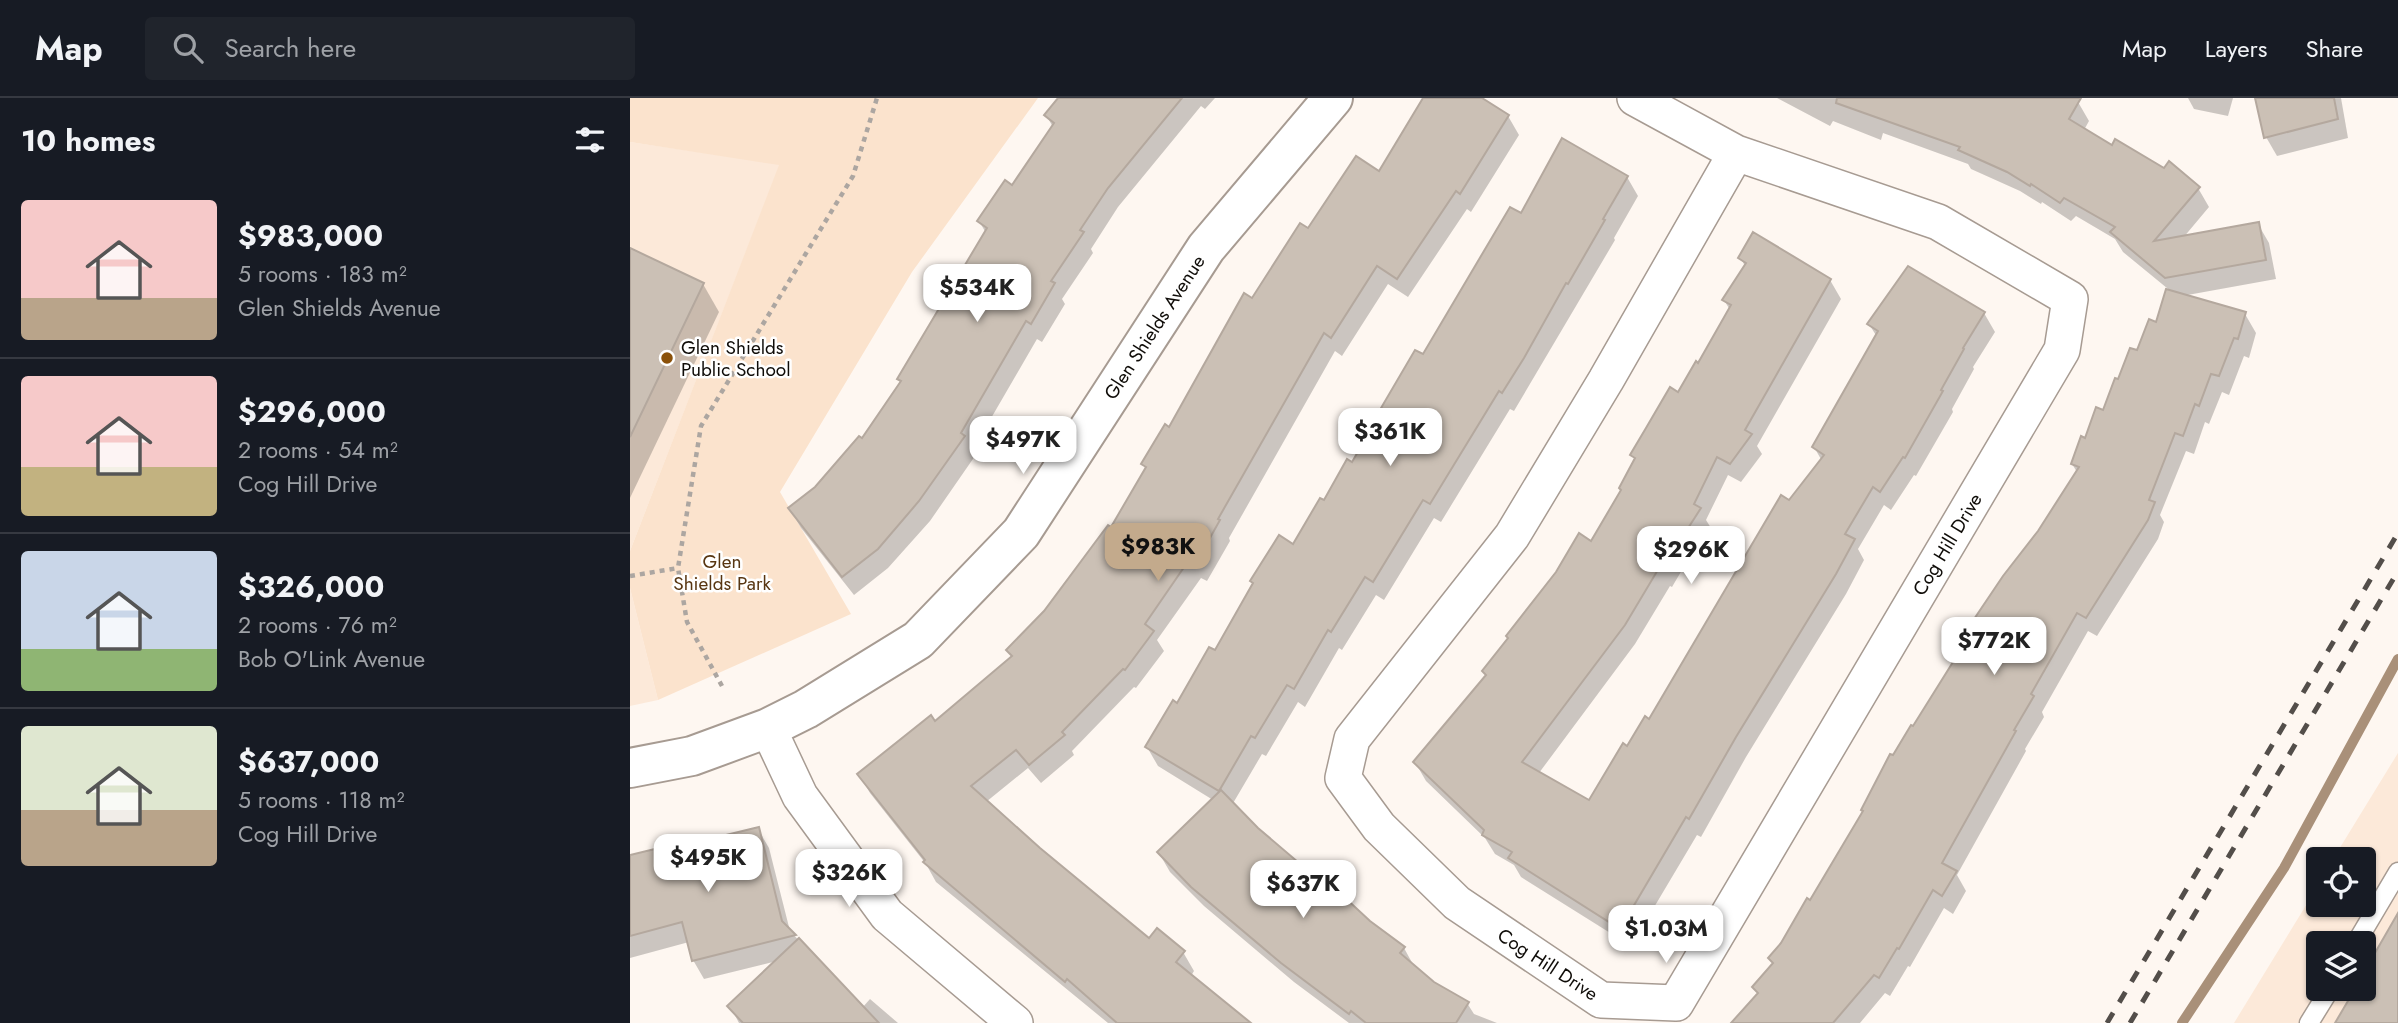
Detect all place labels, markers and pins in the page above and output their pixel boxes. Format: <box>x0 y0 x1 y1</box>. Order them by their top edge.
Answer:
pin: $534K <box>928 264 1026 324</box>
place label: Glen Shields Public School <box>681 334 791 383</box>
marker: Glen Shields Public School <box>659 350 675 366</box>
pin: $361K <box>1341 408 1439 468</box>
pin: $497K <box>974 416 1072 476</box>
pin: $983K <box>1109 524 1207 583</box>
pin: $296K <box>1642 526 1740 586</box>
pin: $772K <box>1945 618 2043 677</box>
pin: $495K <box>659 834 757 894</box>
pin: $326K <box>800 850 898 909</box>
pin: $637K <box>1254 860 1352 920</box>
pin: $1.03M <box>1609 906 1723 965</box>

